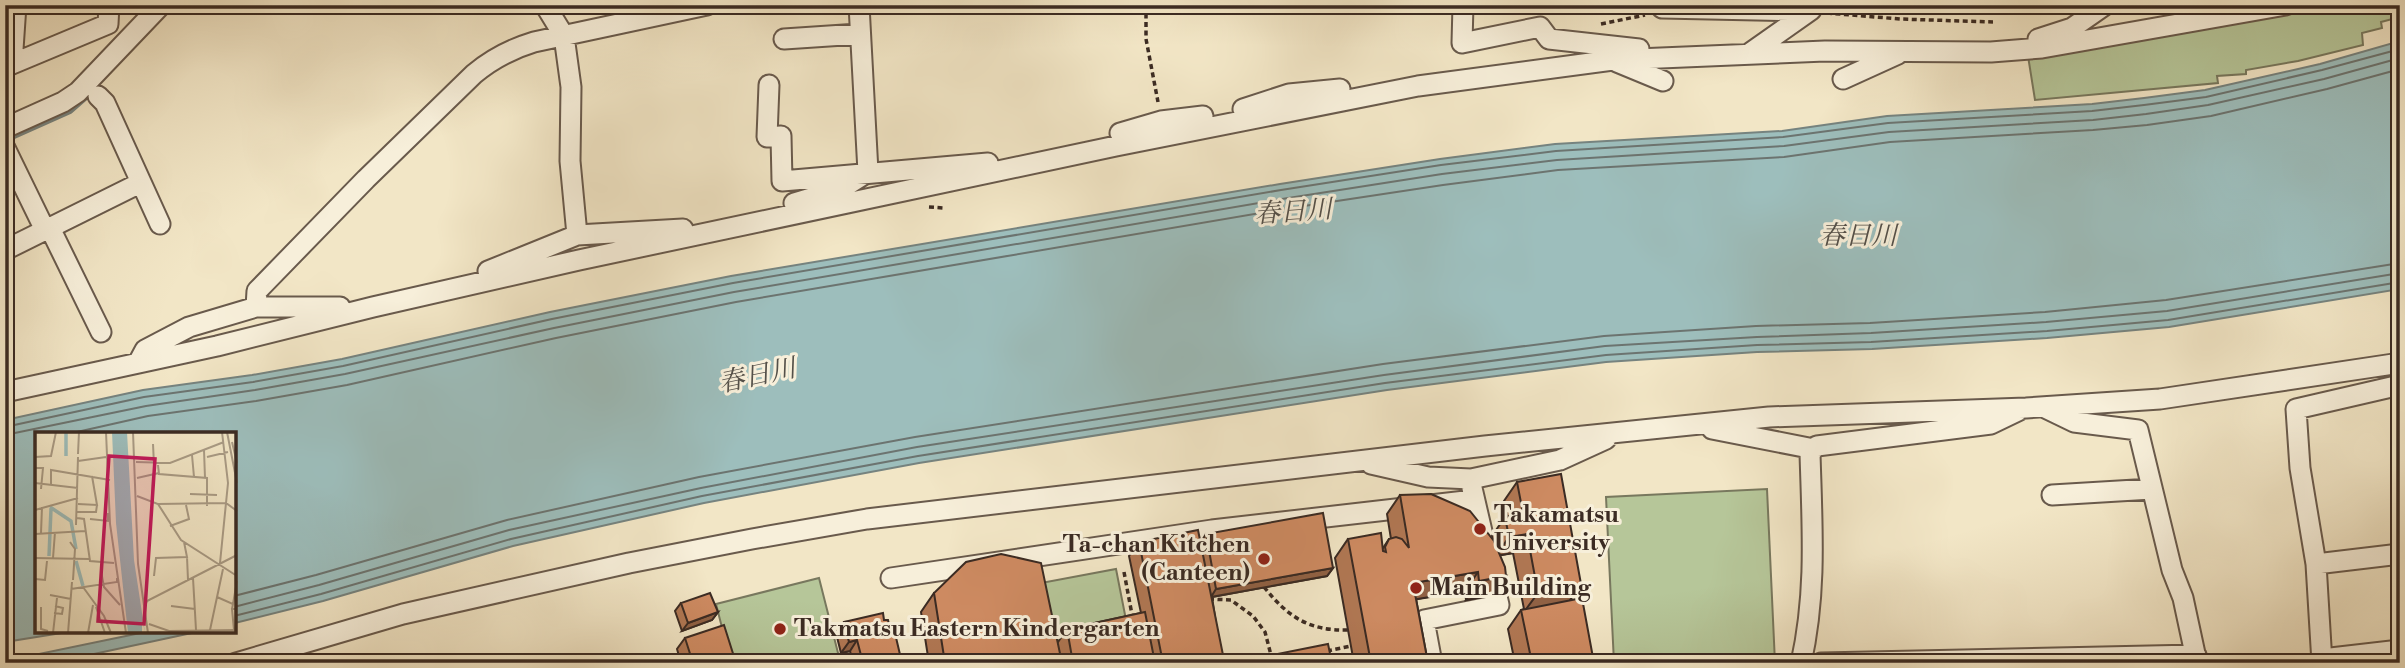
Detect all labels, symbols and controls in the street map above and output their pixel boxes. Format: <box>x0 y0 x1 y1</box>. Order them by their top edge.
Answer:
water label: 春日川 <box>1253 193 1336 231</box>
water label: 春日川 <box>1819 220 1900 252</box>
water label: 春日川 <box>716 352 801 400</box>
inset map <box>35 432 236 633</box>
place label: Takamatsu University <box>1494 500 1619 558</box>
marker: Takamatsu University <box>1472 521 1488 537</box>
place label: Ta-chan Kitchen (Canteen) <box>1063 530 1250 588</box>
marker: Ta-chan Kitchen (Canteen) <box>1256 551 1272 567</box>
place label: Main Building <box>1430 573 1592 603</box>
marker: Main Building <box>1408 580 1424 596</box>
place label: Takmatsu Eastern Kindergarten <box>794 614 1160 644</box>
marker: Takmatsu Eastern Kindergarten <box>772 621 788 637</box>

